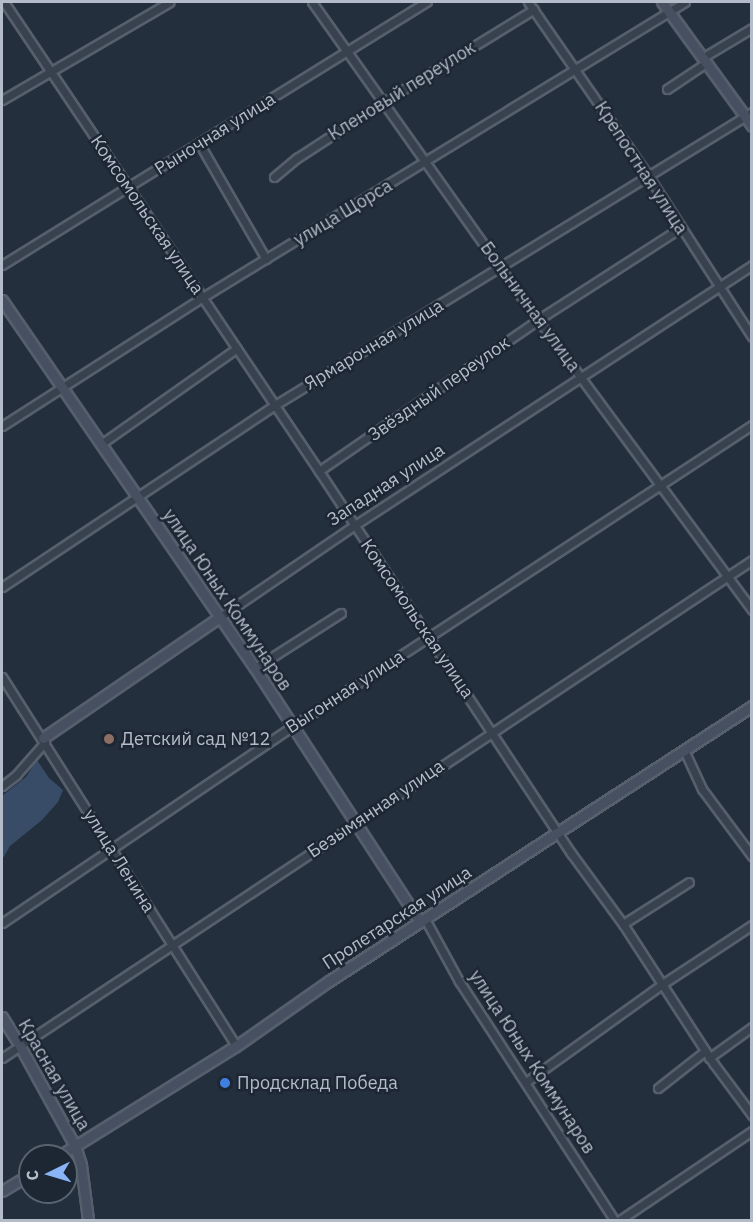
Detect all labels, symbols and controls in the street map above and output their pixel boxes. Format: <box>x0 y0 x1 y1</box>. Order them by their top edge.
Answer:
street label: Кленовый переулок <box>324 37 480 145</box>
street label: Рыночная улица <box>151 88 279 180</box>
street label: Крепостная улица <box>590 97 692 239</box>
street label: Комсомольская улица <box>86 131 208 299</box>
street label: улица Щорса <box>290 175 396 251</box>
street label: Больничная улица <box>475 238 585 376</box>
street label: Ярмарочная улица <box>301 295 447 395</box>
street label: Звёздный переулок <box>364 332 514 446</box>
street label: Западная улица <box>323 439 449 531</box>
street label: улица Юных Коммунаров <box>158 505 296 695</box>
street label: Комсомольская улица <box>356 535 478 703</box>
street label: Выгонная улица <box>282 646 408 738</box>
place label: Детский сад №12 <box>121 728 270 750</box>
marker: Детский сад №12 <box>102 732 116 746</box>
street label: Безымянная улица <box>304 755 448 863</box>
street label: улица Ленина <box>79 805 159 917</box>
street label: Пролетарская улица <box>318 862 476 974</box>
street label: улица Юных Коммунаров <box>464 966 600 1158</box>
street label: Красная улица <box>13 1015 95 1135</box>
place label: Продсклад Победа <box>237 1072 398 1094</box>
marker: Продсклад Победа <box>218 1076 232 1090</box>
north arrow <box>18 1144 78 1204</box>
text: С <box>22 1169 42 1181</box>

